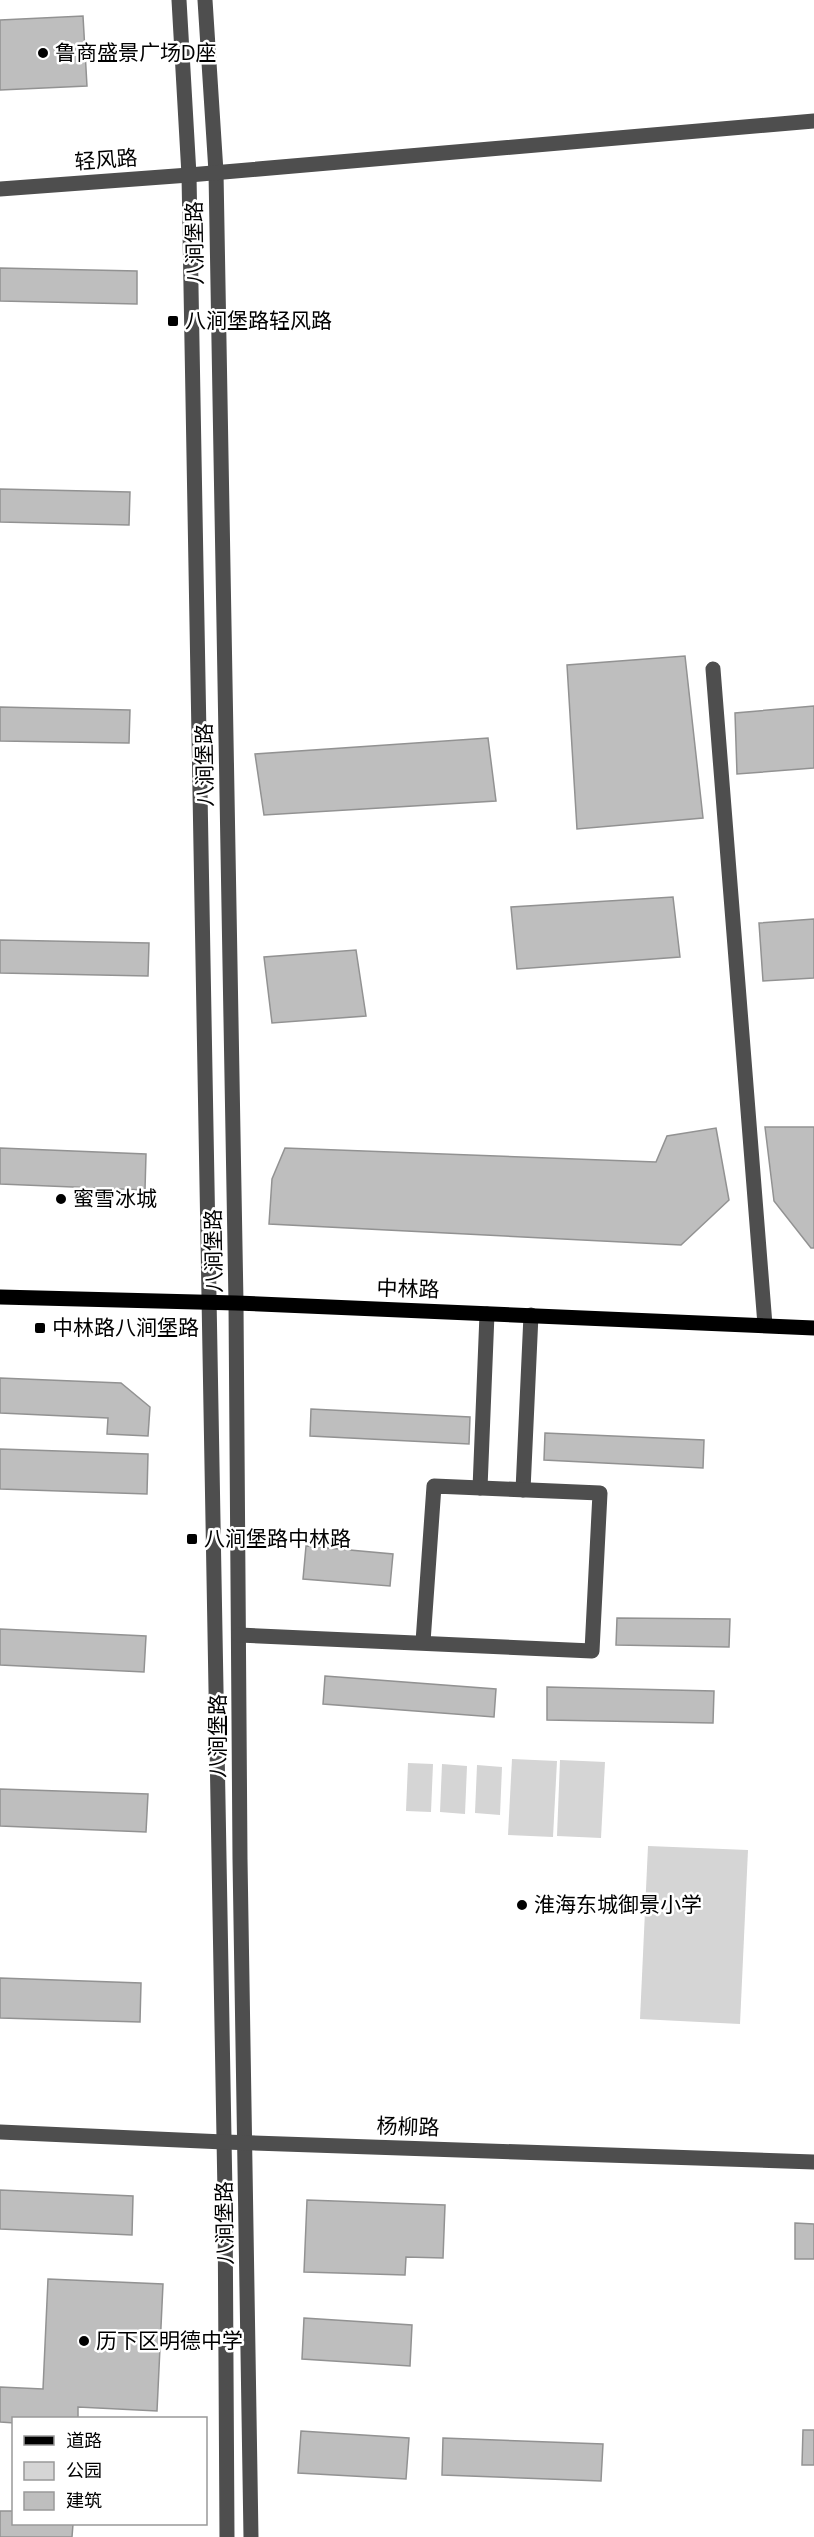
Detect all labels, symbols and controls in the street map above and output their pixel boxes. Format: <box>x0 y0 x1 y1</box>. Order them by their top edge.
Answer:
place label: 鲁商盛景广场D座 <box>55 39 216 67</box>
marker: 鲁商盛景广场D座 <box>36 46 50 60</box>
street label: 轻风路 <box>74 144 138 176</box>
street label: 八涧堡路 <box>180 201 210 285</box>
place label: 八涧堡路轻风路 <box>185 307 332 335</box>
marker: 八涧堡路轻风路 <box>166 314 180 328</box>
street label: 八涧堡路 <box>190 723 220 807</box>
place label: 蜜雪冰城 <box>73 1185 157 1213</box>
marker: 蜜雪冰城 <box>54 1192 68 1206</box>
street label: 八涧堡路 <box>199 1209 229 1293</box>
street label: 中林路 <box>376 1274 440 1304</box>
place label: 中林路八涧堡路 <box>52 1314 199 1342</box>
marker: 中林路八涧堡路 <box>33 1321 47 1335</box>
place label: 八涧堡路中林路 <box>204 1525 351 1553</box>
marker: 八涧堡路中林路 <box>185 1532 199 1546</box>
street label: 八涧堡路 <box>204 1694 232 1778</box>
place label: 淮海东城御景小学 <box>534 1891 702 1919</box>
marker: 淮海东城御景小学 <box>515 1898 529 1912</box>
street label: 杨柳路 <box>376 2112 440 2142</box>
street label: 八涧堡路 <box>210 2181 240 2265</box>
place label: 历下区明德中学 <box>96 2327 243 2355</box>
marker: 历下区明德中学 <box>77 2334 91 2348</box>
legend <box>12 2417 207 2525</box>
text: 道路 <box>66 2429 102 2453</box>
text: 公园 <box>66 2459 102 2483</box>
text: 建筑 <box>66 2489 102 2513</box>

